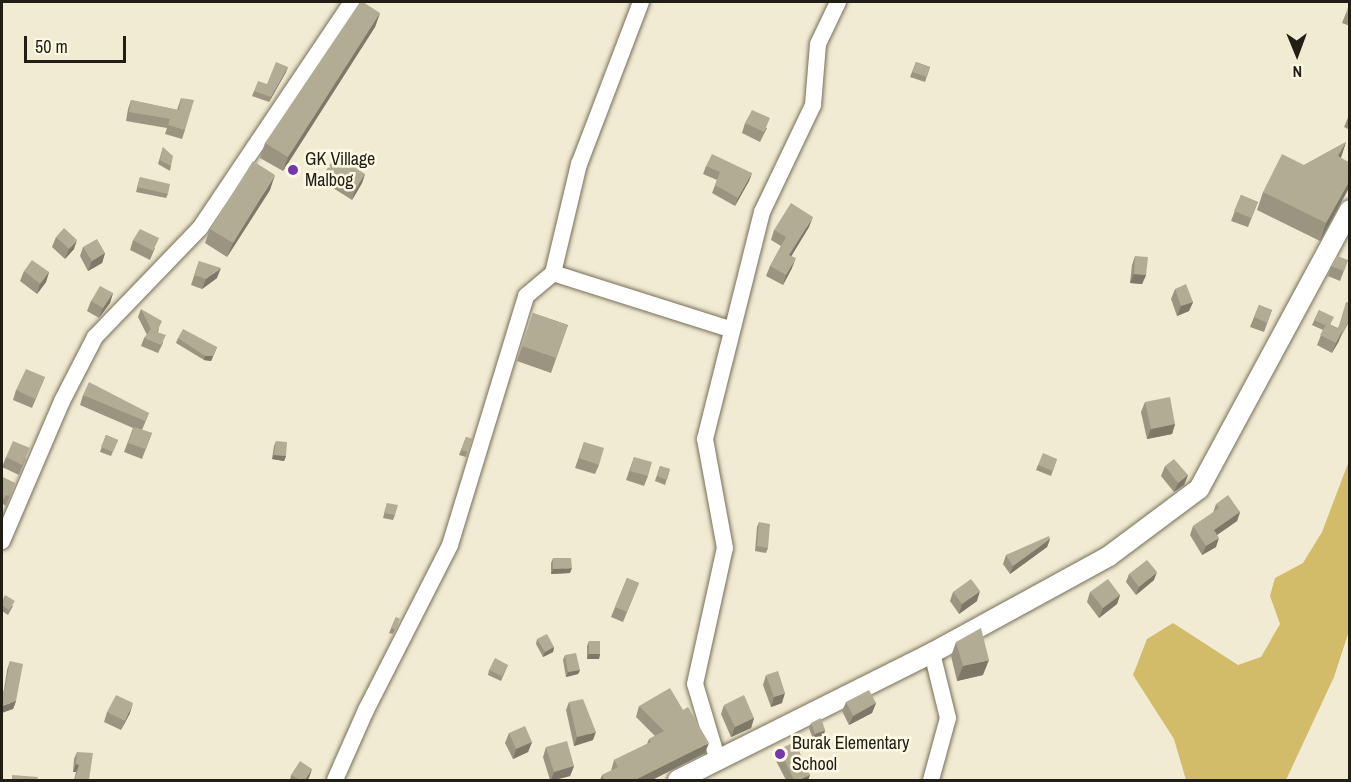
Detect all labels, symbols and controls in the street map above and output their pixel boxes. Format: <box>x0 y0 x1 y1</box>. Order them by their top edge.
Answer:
scale bar <box>27 24 129 62</box>
north arrow <box>1267 24 1327 84</box>
text: 50 m <box>35 34 68 59</box>
text: N <box>1292 61 1302 83</box>
place label: GK Village Malbog <box>305 149 375 192</box>
marker: GK Village Malbog <box>286 163 300 177</box>
place label: Burak Elementary School <box>792 733 909 776</box>
marker: Burak Elementary School <box>773 747 787 761</box>

